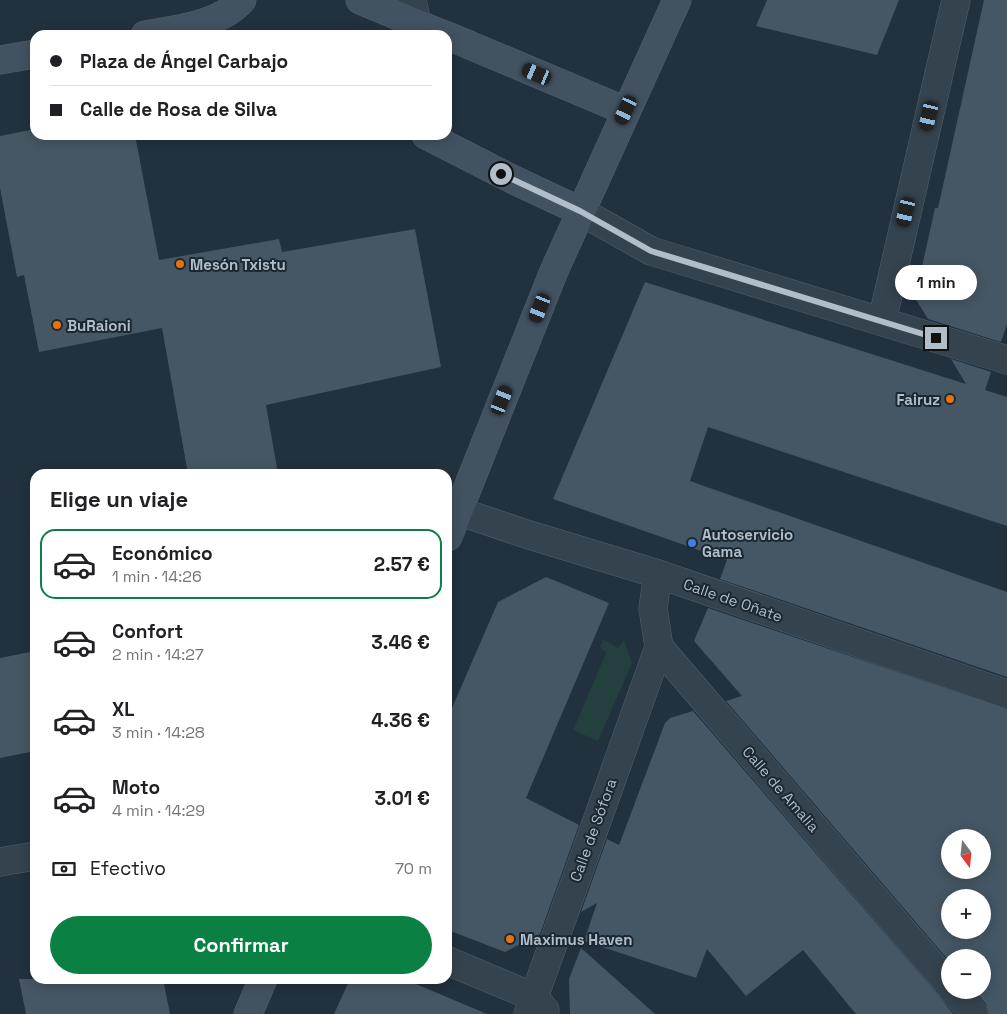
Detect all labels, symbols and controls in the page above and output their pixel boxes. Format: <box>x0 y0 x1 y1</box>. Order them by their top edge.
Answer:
text: Plaza de Ángel Carbajo <box>80 49 288 74</box>
car <box>520 61 553 87</box>
car <box>612 93 639 127</box>
text: Calle de Rosa de Silva <box>80 97 277 122</box>
car <box>918 100 939 132</box>
route start <box>490 163 512 185</box>
car <box>895 196 916 228</box>
place label: Mesón Txistu <box>190 255 286 274</box>
marker: Mesón Txistu <box>174 258 186 270</box>
callout: 1 min <box>895 266 977 300</box>
text: 1 min <box>916 272 956 293</box>
car <box>527 291 552 325</box>
place label: BuRaioni <box>67 316 131 335</box>
marker: BuRaioni <box>51 319 63 331</box>
route end <box>925 327 947 349</box>
car <box>489 383 514 417</box>
place label: Fairuz <box>896 390 940 409</box>
marker: Fairuz <box>944 393 956 405</box>
text: Elige un viaje <box>50 485 188 513</box>
place label: Autoservicio Gama <box>702 525 793 561</box>
marker: Autoservicio Gama <box>686 537 698 549</box>
text: Económico <box>112 541 213 566</box>
icon: car <box>52 542 97 587</box>
text: 2.57 € <box>374 552 430 577</box>
text: 1 min · 14:26 <box>112 566 202 587</box>
street label: Calle de Oñate <box>681 574 785 626</box>
text: Confort <box>112 619 183 644</box>
icon: car <box>52 620 97 665</box>
text: 3.46 € <box>371 630 430 655</box>
text: 2 min · 14:27 <box>112 644 204 665</box>
text: XL <box>112 697 135 722</box>
icon: car <box>52 698 97 743</box>
text: 4.36 € <box>371 708 430 733</box>
text: 3 min · 14:28 <box>112 722 205 743</box>
street label: Calle de Amalia <box>739 742 824 836</box>
text: Moto <box>112 775 160 800</box>
street label: Calle de Sófora <box>566 775 621 884</box>
icon: car <box>52 776 97 821</box>
text: 3.01 € <box>374 786 430 811</box>
text: 4 min · 14:29 <box>112 800 205 821</box>
north arrow <box>941 829 991 879</box>
map controls <box>941 829 991 999</box>
icon: cash <box>50 855 78 883</box>
text: Efectivo <box>90 856 166 881</box>
text: 70 m <box>395 858 432 879</box>
button: + <box>941 889 991 939</box>
button: Confirmar <box>50 916 432 974</box>
place label: Maximus Haven <box>520 930 632 949</box>
marker: Maximus Haven <box>504 933 516 945</box>
button: − <box>941 949 991 999</box>

